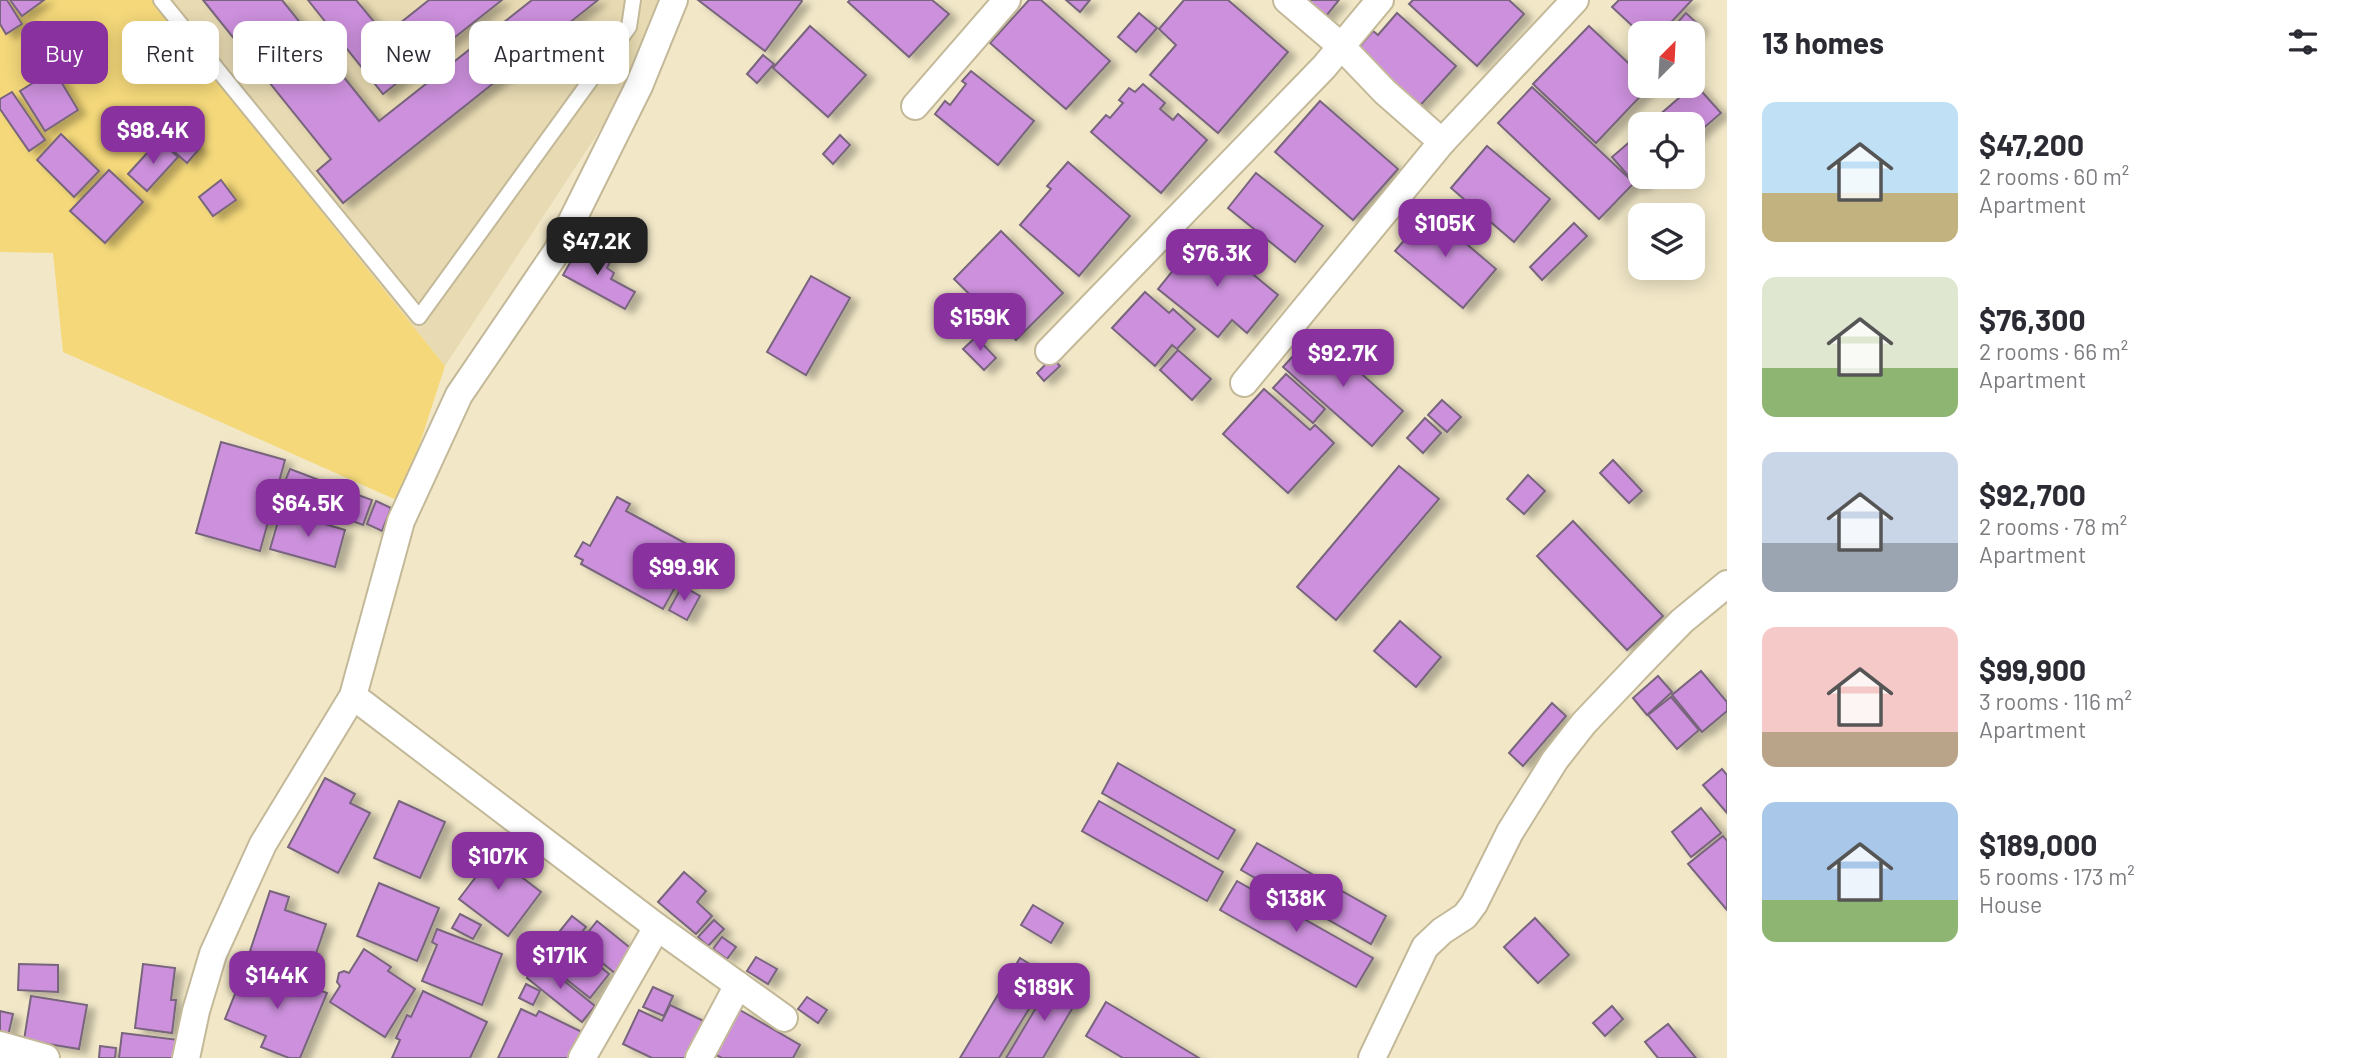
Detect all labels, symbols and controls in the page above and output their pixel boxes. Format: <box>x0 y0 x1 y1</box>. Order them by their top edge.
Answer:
chip: Buy <box>21 21 108 84</box>
chip: Rent <box>122 21 219 84</box>
chip: Filters <box>233 21 347 84</box>
chip: New <box>361 21 455 84</box>
chip: Apartment <box>469 21 629 84</box>
north arrow <box>1628 21 1704 98</box>
map controls <box>1628 21 1705 280</box>
icon: filters <box>2284 23 2322 61</box>
text: 13 homes <box>1762 24 1884 60</box>
pin: $98.4K <box>96 106 210 166</box>
button: locate <box>1628 112 1705 189</box>
text: $98.4K <box>117 115 189 143</box>
text: $47,200 <box>1979 126 2084 162</box>
icon: home <box>1818 130 1902 214</box>
text: 2 rooms · 60 m² <box>1979 162 2129 190</box>
text: Apartment <box>1979 190 2086 218</box>
pin: $105K <box>1396 200 1494 259</box>
button: layers <box>1628 203 1705 280</box>
text: $105K <box>1414 208 1476 236</box>
pin: $47.2K <box>540 218 654 277</box>
text: $47.2K <box>563 226 631 254</box>
pin: $76.3K <box>1160 230 1274 289</box>
text: $76.3K <box>1182 238 1252 266</box>
pin: $159K <box>931 294 1029 353</box>
text: $76,300 <box>1979 301 2086 337</box>
text: $159K <box>950 302 1010 330</box>
icon: home <box>1818 305 1902 389</box>
pin: $92.7K <box>1286 330 1400 389</box>
text: 2 rooms · 66 m² <box>1979 337 2128 365</box>
text: $92.7K <box>1308 338 1378 366</box>
text: Apartment <box>1979 365 2086 393</box>
text: $92,700 <box>1979 476 2086 512</box>
pin: $64.5K <box>251 480 365 539</box>
icon: home <box>1818 480 1902 564</box>
text: $64.5K <box>272 488 344 516</box>
text: 2 rooms · 78 m² <box>1979 512 2127 540</box>
text: Apartment <box>1979 540 2086 568</box>
pin: $99.9K <box>627 544 741 603</box>
text: $99.9K <box>649 552 719 580</box>
text: $99,900 <box>1979 651 2086 687</box>
icon: home <box>1818 655 1902 739</box>
text: 3 rooms · 116 m² <box>1979 687 2132 715</box>
text: Apartment <box>1979 715 2086 743</box>
text: $189,000 <box>1979 826 2097 862</box>
icon: home <box>1818 830 1902 914</box>
pin: $107K <box>449 832 547 892</box>
text: $107K <box>468 841 528 869</box>
text: 5 rooms · 173 m² <box>1979 862 2135 890</box>
pin: $138K <box>1247 874 1345 934</box>
text: $138K <box>1266 883 1326 911</box>
text: House <box>1979 890 2042 918</box>
pin: $171K <box>511 932 609 991</box>
text: $171K <box>532 940 588 968</box>
pin: $144K <box>228 951 326 1011</box>
text: $144K <box>245 960 309 988</box>
pin: $189K <box>995 964 1093 1023</box>
text: $189K <box>1014 972 1074 1000</box>

